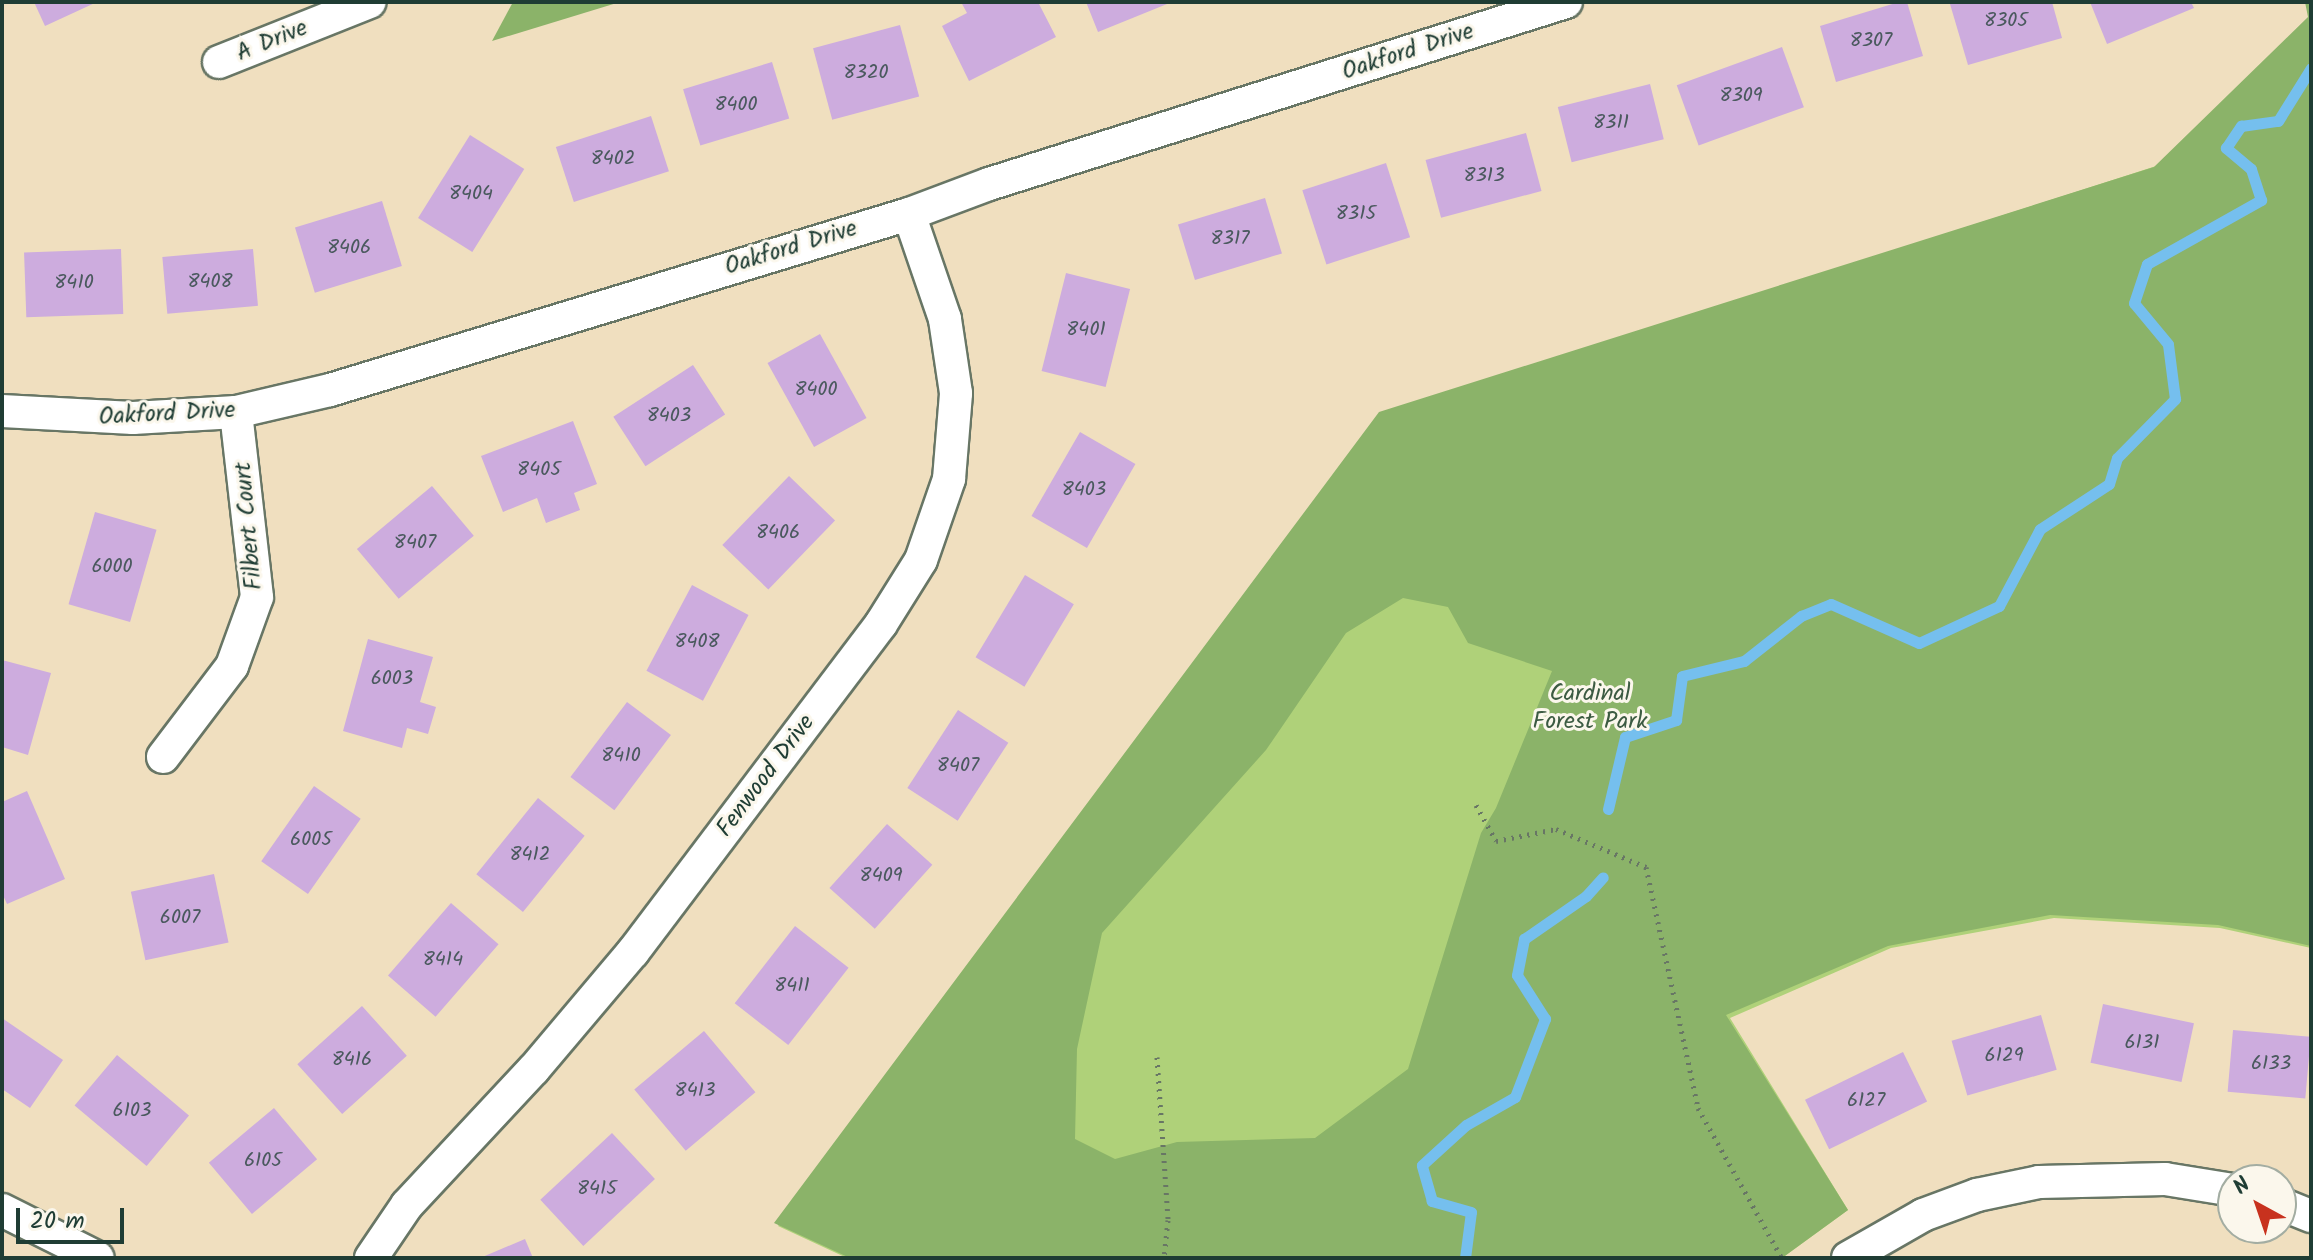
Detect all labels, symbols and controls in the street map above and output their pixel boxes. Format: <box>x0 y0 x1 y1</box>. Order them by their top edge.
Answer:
house number: 8305 <box>1984 9 2028 33</box>
street label: A Drive <box>232 14 312 68</box>
street label: Oakford Drive <box>1339 17 1477 87</box>
house number: 8307 <box>1850 29 1892 53</box>
house number: 8320 <box>843 61 889 85</box>
house number: 8309 <box>1719 84 1763 108</box>
house number: 8400 <box>714 93 758 117</box>
house number: 8311 <box>1593 111 1629 135</box>
house number: 8402 <box>591 147 635 171</box>
house number: 8313 <box>1463 164 1505 188</box>
house number: 8404 <box>449 182 493 206</box>
house number: 8315 <box>1336 202 1376 226</box>
street label: Oakford Drive <box>721 214 861 282</box>
house number: 8317 <box>1211 227 1249 251</box>
house number: 8406 <box>327 236 371 260</box>
house number: 8408 <box>187 270 233 294</box>
house number: 8410 <box>54 271 94 295</box>
house number: 8401 <box>1066 318 1106 342</box>
house number: 8400 <box>794 378 838 402</box>
street label: Oakford Drive <box>98 396 236 432</box>
house number: 8403 <box>647 404 691 428</box>
house number: 8405 <box>517 458 561 482</box>
street label: Filbert Court <box>229 461 269 591</box>
house number: 8403 <box>1062 478 1106 502</box>
house number: 8406 <box>756 521 800 545</box>
house number: 8407 <box>394 531 436 555</box>
house number: 6000 <box>91 555 133 579</box>
house number: 8408 <box>674 630 720 654</box>
house number: 6003 <box>371 667 413 691</box>
park label: Cardinal Forest Park <box>1533 680 1647 736</box>
street label: Fenwood Drive <box>711 709 821 843</box>
house number: 8410 <box>601 744 641 768</box>
house number: 8407 <box>937 754 979 778</box>
house number: 6005 <box>290 828 332 852</box>
house number: 8412 <box>510 843 550 867</box>
house number: 8409 <box>860 864 902 888</box>
house number: 6007 <box>160 906 200 930</box>
house number: 8414 <box>423 948 463 972</box>
house number: 8411 <box>774 974 810 998</box>
house number: 6131 <box>2124 1031 2160 1055</box>
house number: 6129 <box>1985 1044 2023 1068</box>
house number: 8416 <box>332 1048 372 1072</box>
house number: 6133 <box>2251 1052 2291 1076</box>
house number: 8413 <box>675 1079 715 1103</box>
house number: 6127 <box>1847 1089 1885 1113</box>
house number: 6103 <box>113 1099 151 1123</box>
house number: 6105 <box>244 1149 282 1173</box>
north arrow <box>2217 1164 2297 1244</box>
text: N <box>2226 1169 2259 1205</box>
house number: 8415 <box>577 1177 617 1201</box>
scale bar <box>20 1192 128 1242</box>
text: 20 m <box>30 1202 85 1241</box>

